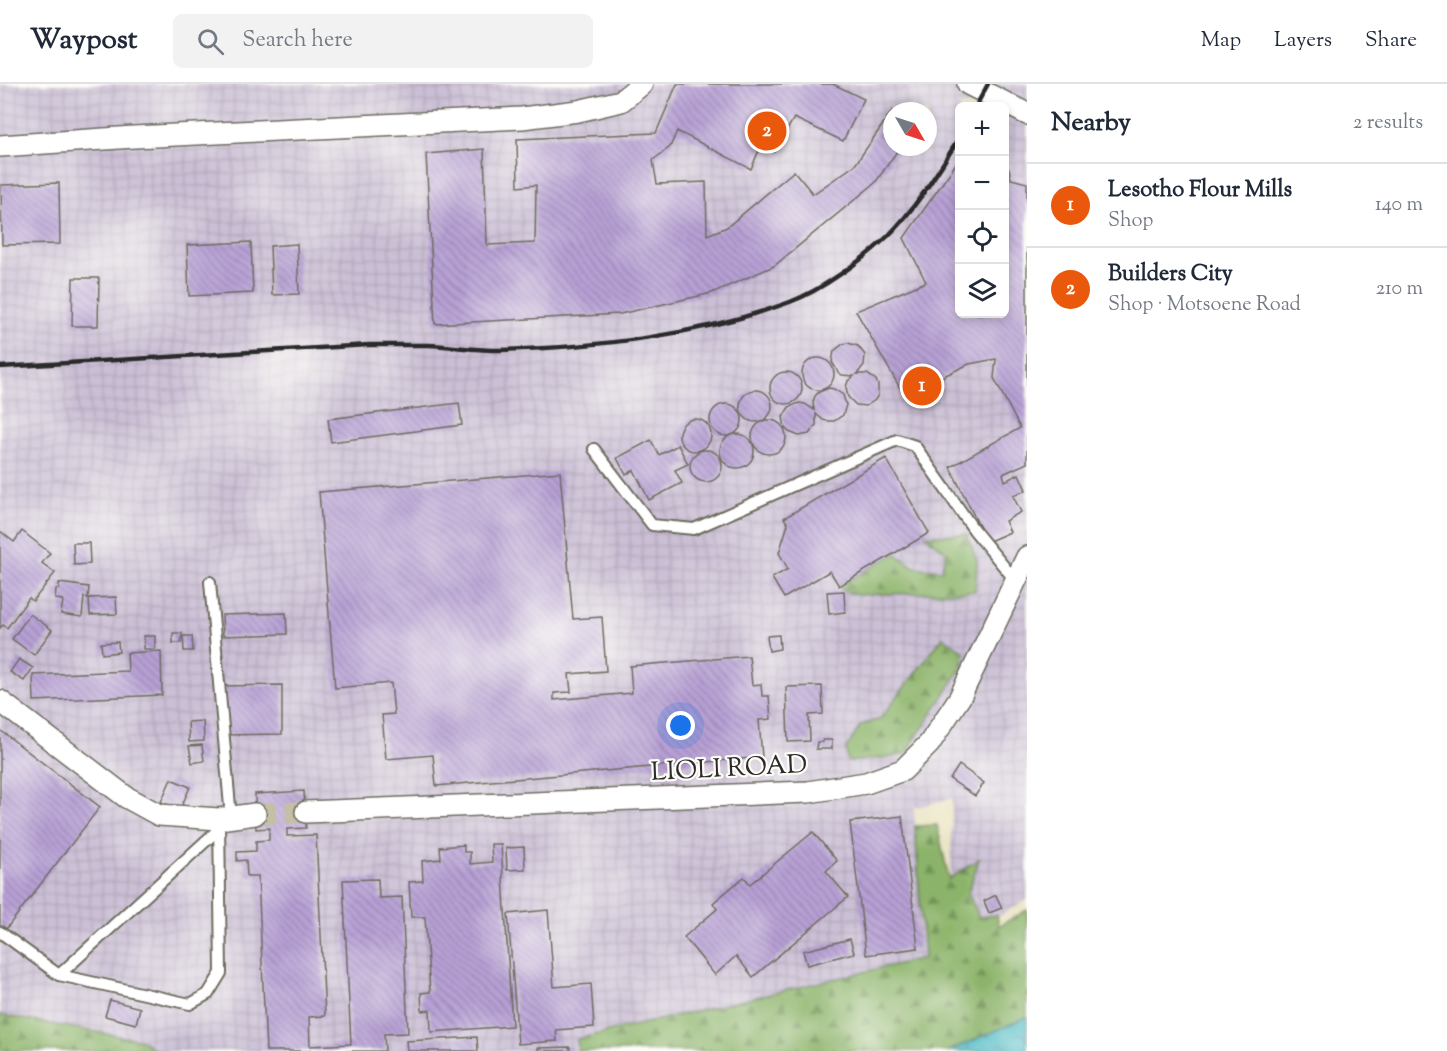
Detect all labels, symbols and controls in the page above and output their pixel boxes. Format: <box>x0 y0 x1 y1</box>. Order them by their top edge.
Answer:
search box <box>173 14 593 68</box>
text: Waypost <box>30 21 137 61</box>
icon: search <box>194 25 227 58</box>
text: Search here <box>242 25 353 57</box>
text: Map <box>1201 26 1241 56</box>
text: Layers <box>1274 26 1332 56</box>
text: Share <box>1365 26 1417 56</box>
north arrow <box>883 102 937 156</box>
map controls <box>955 102 1009 318</box>
button: + <box>955 102 1009 156</box>
text: Nearby <box>1051 105 1131 142</box>
pin: 2 <box>748 108 786 154</box>
text: 2 results <box>1353 109 1423 138</box>
button: − <box>955 156 1009 210</box>
text: Lesotho Flour Mills <box>1108 175 1292 207</box>
text: 1 <box>1067 191 1074 220</box>
text: 140 m <box>1375 191 1423 220</box>
text: Shop <box>1108 207 1153 236</box>
button: locate <box>955 210 1009 264</box>
text: Builders City <box>1108 259 1233 291</box>
button: layers <box>955 264 1009 318</box>
text: 2 <box>1066 275 1075 304</box>
text: 210 m <box>1376 275 1423 304</box>
text: Shop · Motsoene Road <box>1108 291 1301 320</box>
pin: 1 <box>902 364 942 408</box>
your location <box>666 711 695 740</box>
street label: LIOLI ROAD <box>650 747 808 792</box>

